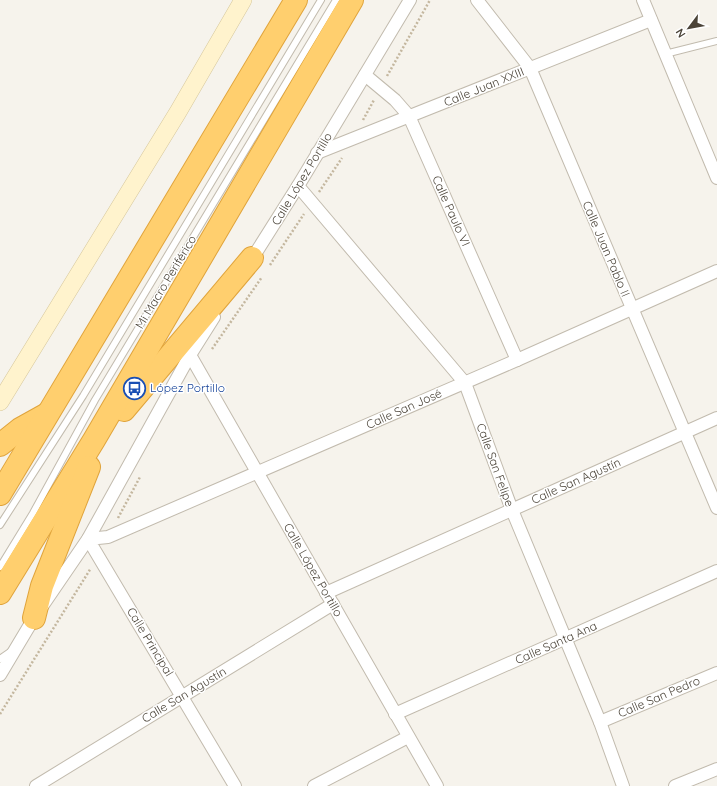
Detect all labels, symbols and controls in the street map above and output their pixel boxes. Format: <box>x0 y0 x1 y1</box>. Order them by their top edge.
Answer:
north arrow <box>669 8 709 48</box>
text: N <box>672 26 689 40</box>
street label: Calle Juan XXIII <box>441 64 526 109</box>
street label: Calle López Portillo <box>268 130 335 228</box>
street label: Calle Paulo VI <box>429 173 474 248</box>
street label: Calle Juan Pablo II <box>580 199 633 299</box>
street label: Mi Macro Periférico <box>132 232 199 331</box>
bus stop icon: López Portillo <box>122 375 148 401</box>
place label: López Portillo <box>150 380 225 395</box>
street label: Calle San José <box>364 385 444 432</box>
street label: Calle San Felipe <box>473 421 518 509</box>
street label: Calle San Agustín <box>529 454 623 507</box>
street label: Calle López Portillo <box>281 520 346 619</box>
street label: Calle Principal <box>124 604 177 679</box>
street label: Calle Santa Ana <box>513 618 599 667</box>
street label: Calle San Agustín <box>139 663 229 726</box>
street label: Calle San Pedro <box>616 673 702 721</box>

